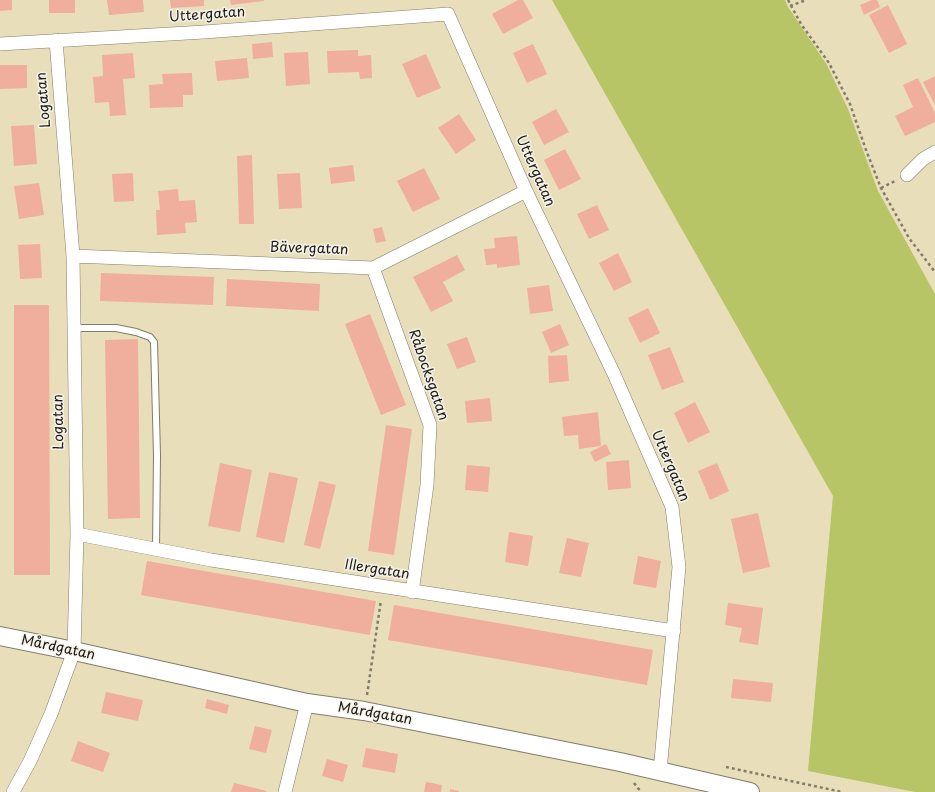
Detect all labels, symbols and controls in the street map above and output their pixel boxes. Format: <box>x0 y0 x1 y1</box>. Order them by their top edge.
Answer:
street label: Uttergatan <box>168 4 246 26</box>
street label: Logatan <box>33 71 55 129</box>
street label: Uttergatan <box>512 133 558 209</box>
street label: Bävergatan <box>269 239 349 259</box>
street label: Råbocksgatan <box>405 327 451 423</box>
street label: Logatan <box>50 394 68 450</box>
street label: Uttergatan <box>647 428 693 504</box>
street label: Illergatan <box>343 557 411 583</box>
street label: Mårdgatan <box>19 632 97 664</box>
street label: Mårdgatan <box>337 699 413 729</box>

